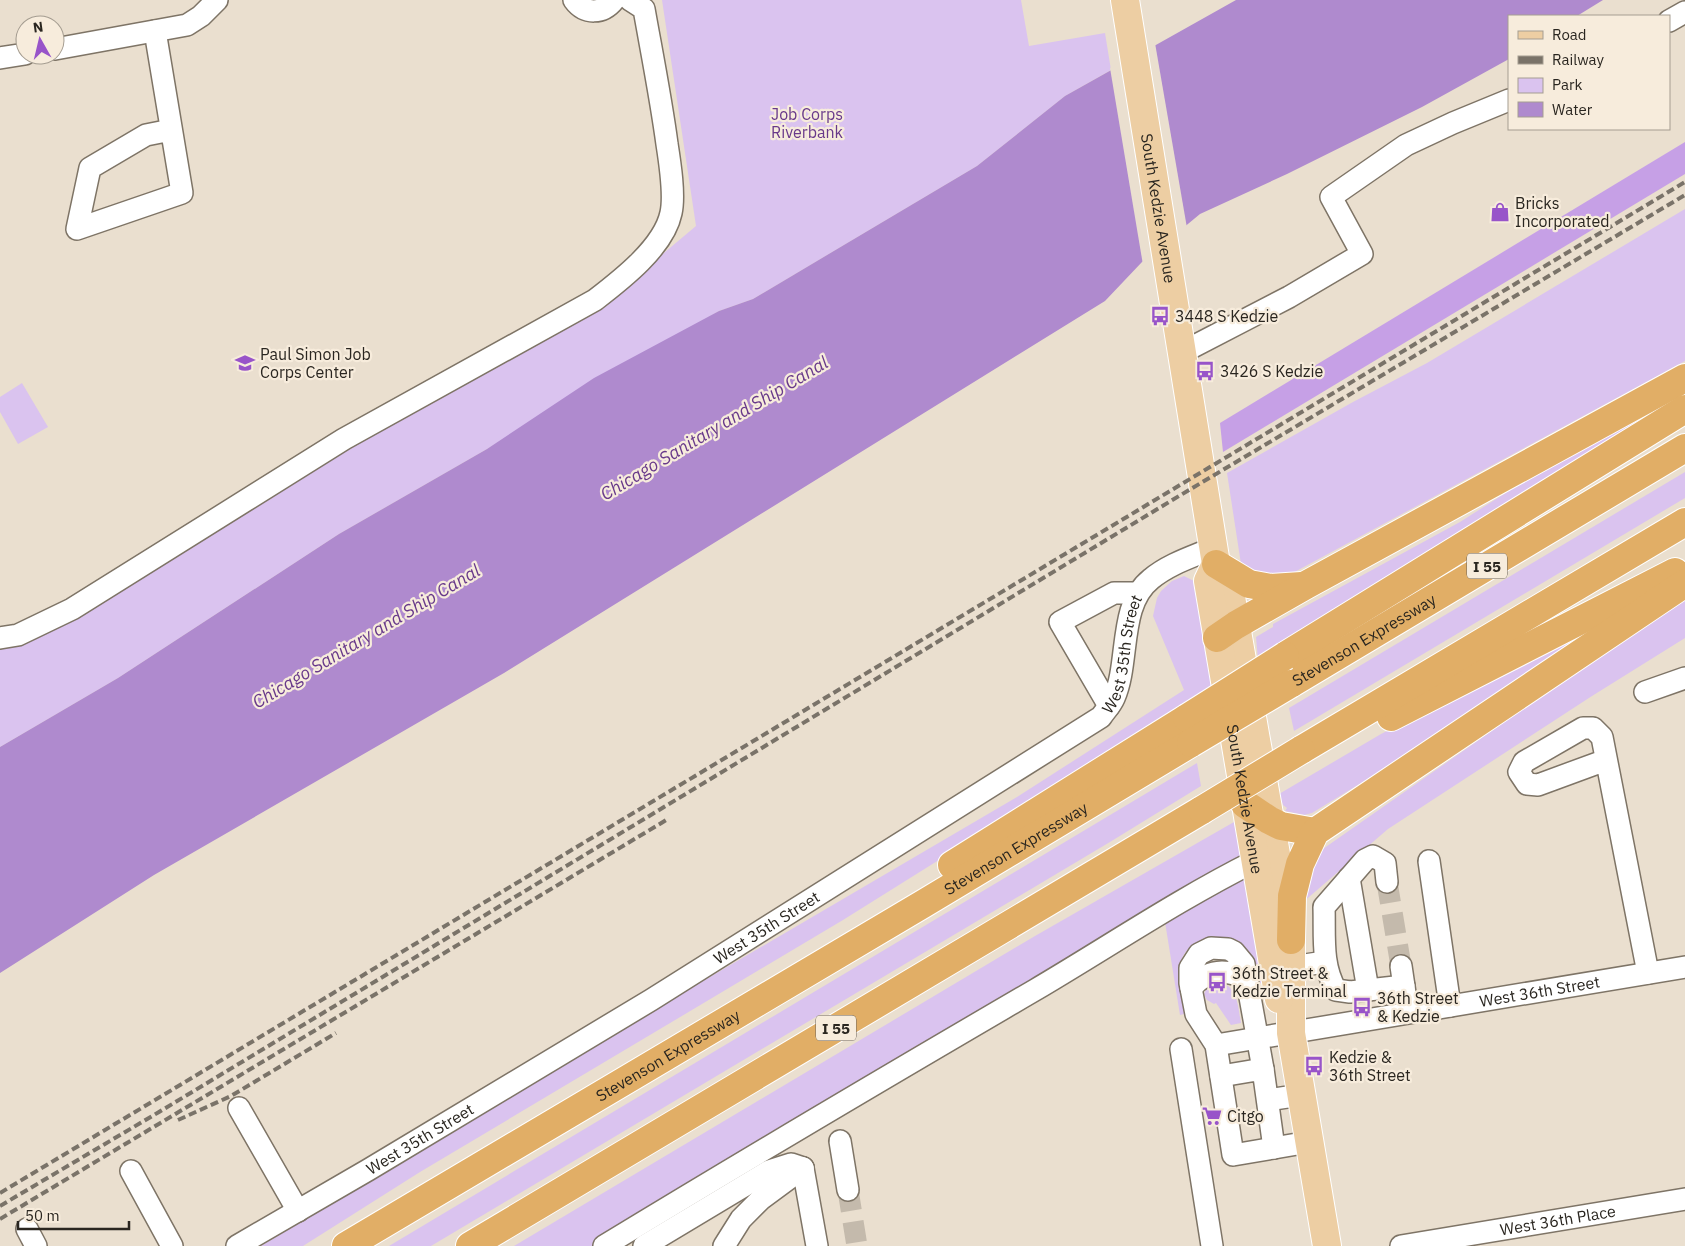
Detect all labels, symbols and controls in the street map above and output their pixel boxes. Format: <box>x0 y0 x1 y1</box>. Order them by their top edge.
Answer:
north arrow <box>15 15 65 65</box>
legend <box>1508 15 1670 130</box>
text: N <box>32 18 44 37</box>
text: Road <box>1552 25 1587 44</box>
text: Railway <box>1552 50 1605 69</box>
text: Park <box>1552 75 1582 94</box>
text: Water <box>1552 100 1593 119</box>
park label: Job Corps Riverbank <box>771 104 844 142</box>
street label: South Kedzie Avenue <box>1137 132 1181 285</box>
place label: Bricks Incorporated <box>1515 193 1609 231</box>
shop icon: Bricks Incorporated <box>1489 201 1511 223</box>
bus stop icon: 3448 S Kedzie <box>1149 305 1171 327</box>
place label: 3448 S Kedzie <box>1175 306 1278 326</box>
place label: Paul Simon Job Corps Center <box>260 344 371 382</box>
water label: Chicago Sanitary and Ship Canal <box>596 351 832 505</box>
school or university icon: Paul Simon Job Corps Center <box>234 352 256 374</box>
bus stop icon: 3426 S Kedzie <box>1194 360 1216 382</box>
place label: 3426 S Kedzie <box>1220 361 1323 381</box>
road number: I 55 <box>1467 554 1507 578</box>
water label: Chicago Sanitary and Ship Canal <box>248 559 484 713</box>
street label: Stevenson Expressway <box>1288 589 1439 691</box>
street label: West 35th Street <box>1097 591 1146 717</box>
street label: South Kedzie Avenue <box>1223 723 1268 875</box>
street label: Stevenson Expressway <box>940 797 1091 899</box>
street label: West 35th Street <box>710 887 823 968</box>
place label: 36th Street & Kedzie Terminal <box>1232 963 1347 1001</box>
bus stop icon: 36th Street & Kedzie Terminal <box>1206 971 1228 993</box>
street label: West 36th Street <box>1478 971 1601 1011</box>
place label: 36th Street & Kedzie <box>1377 988 1459 1026</box>
bus stop icon: 36th Street & Kedzie <box>1351 996 1373 1018</box>
street label: Stevenson Expressway <box>592 1005 743 1106</box>
road number: I 55 <box>816 1016 856 1040</box>
place label: Kedzie & 36th Street <box>1329 1047 1411 1085</box>
bus stop icon: Kedzie & 36th Street <box>1303 1055 1325 1077</box>
street label: West 35th Street <box>363 1099 477 1179</box>
supermarket icon: Citgo <box>1201 1105 1223 1127</box>
place label: Citgo <box>1227 1106 1264 1126</box>
scale bar <box>18 1198 129 1230</box>
street label: West 36th Place <box>1499 1201 1617 1239</box>
text: 50 m <box>25 1206 60 1225</box>

